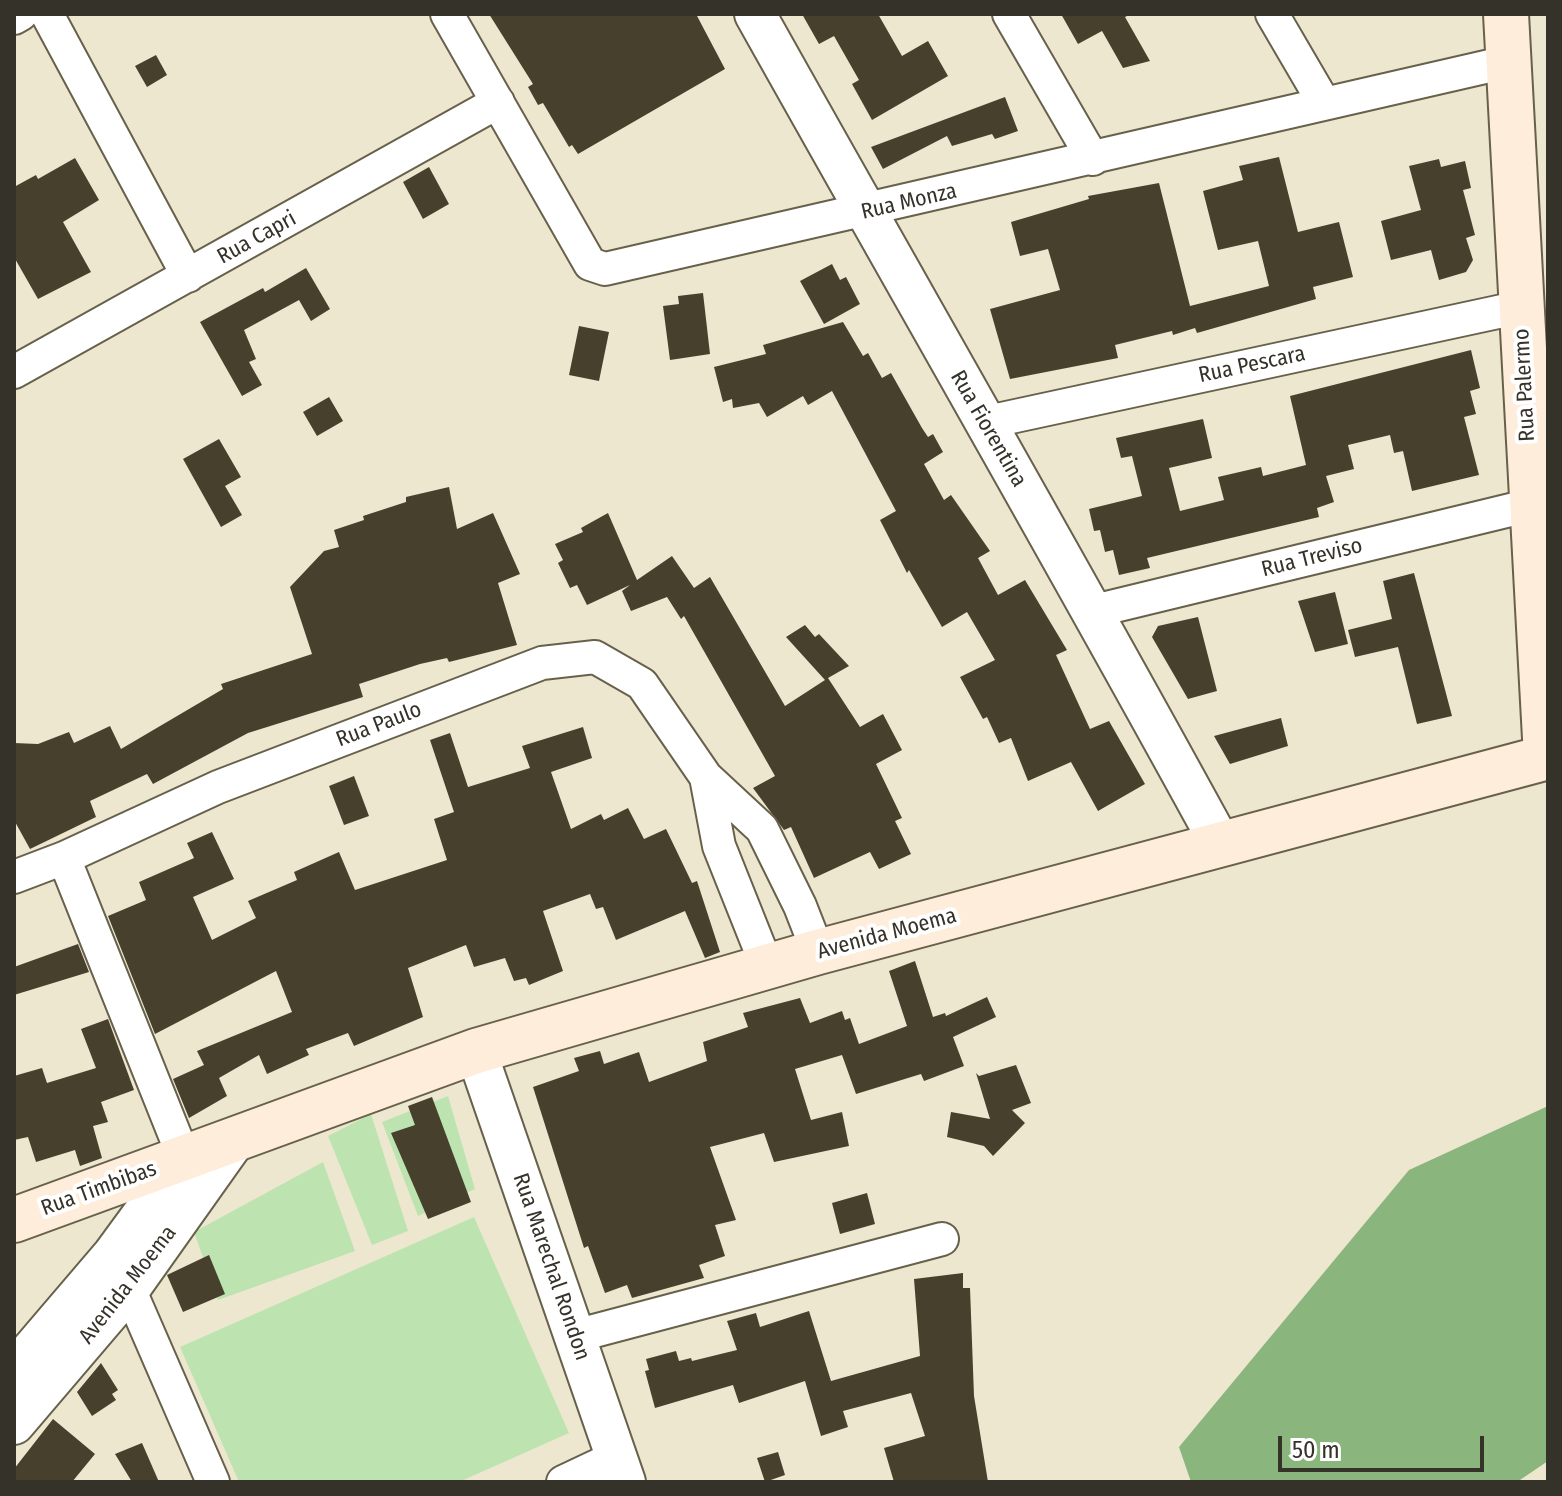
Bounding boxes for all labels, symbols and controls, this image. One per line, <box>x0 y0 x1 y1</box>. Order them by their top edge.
street label: Rua Monza <box>859 178 959 226</box>
street label: Rua Capri <box>213 206 301 270</box>
street label: Rua Palermo <box>1509 328 1541 442</box>
street label: Rua Pescara <box>1196 341 1308 389</box>
street label: Rua Fiorentina <box>944 366 1032 492</box>
street label: Rua Treviso <box>1259 533 1365 583</box>
street label: Rua Paulo <box>333 697 425 753</box>
street label: Avenida Moema <box>815 903 959 965</box>
street label: Rua Timbibas <box>38 1156 160 1222</box>
street label: Rua Marechal Rondon <box>507 1170 595 1364</box>
street label: Avenida Moema <box>74 1221 182 1349</box>
scale bar <box>1282 1420 1488 1470</box>
text: 50 m <box>1292 1436 1340 1464</box>

